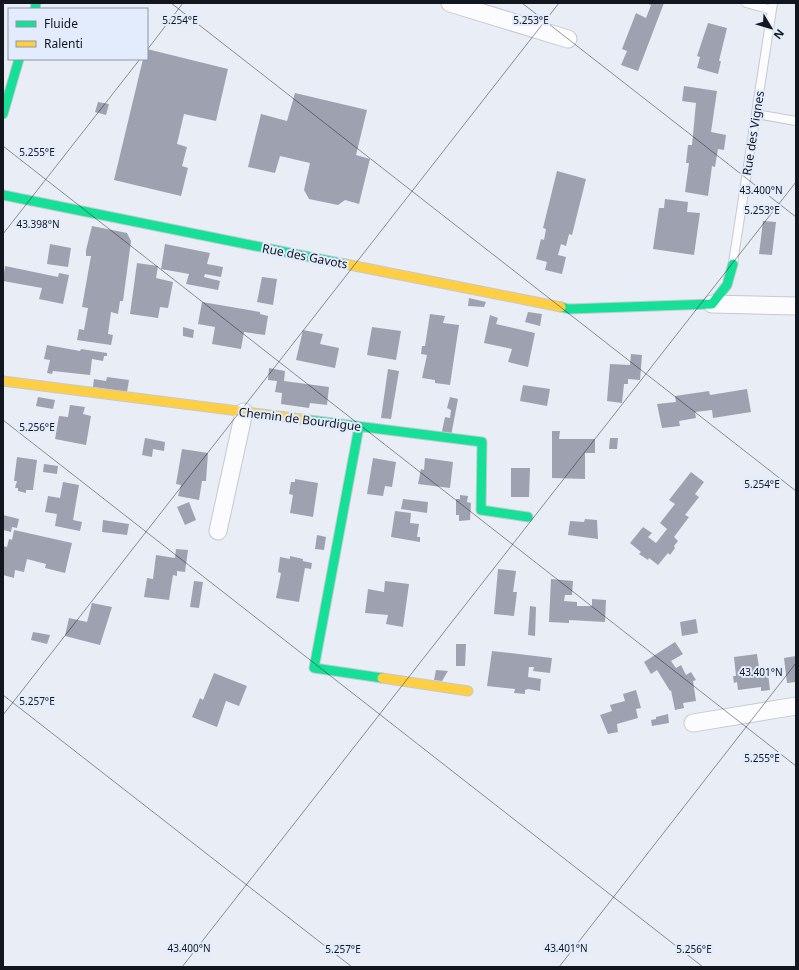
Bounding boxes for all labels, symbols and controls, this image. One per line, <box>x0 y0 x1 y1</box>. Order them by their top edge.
legend <box>8 8 148 60</box>
north arrow <box>751 8 791 48</box>
text: 5.254°E <box>162 13 198 27</box>
text: 5.253°E <box>513 13 549 27</box>
text: Fluide <box>44 15 78 32</box>
text: N <box>771 26 788 43</box>
text: Ralenti <box>44 35 83 52</box>
street label: Rue des Vignes <box>738 89 768 177</box>
text: 5.255°E <box>19 145 55 159</box>
text: 43.400°N <box>739 183 783 197</box>
text: 5.253°E <box>744 203 780 217</box>
text: 43.398°N <box>16 217 60 231</box>
street label: Rue des Gavots <box>261 239 349 273</box>
street label: Chemin de Bourdigue <box>238 403 362 435</box>
text: 5.256°E <box>19 420 55 434</box>
text: 5.254°E <box>744 477 780 491</box>
text: 43.401°N <box>739 665 783 679</box>
text: 5.257°E <box>19 694 55 708</box>
text: 5.255°E <box>744 751 780 765</box>
text: 43.400°N <box>167 941 211 955</box>
text: 43.401°N <box>544 941 588 955</box>
text: 5.257°E <box>325 942 361 956</box>
text: 5.256°E <box>676 942 712 956</box>

